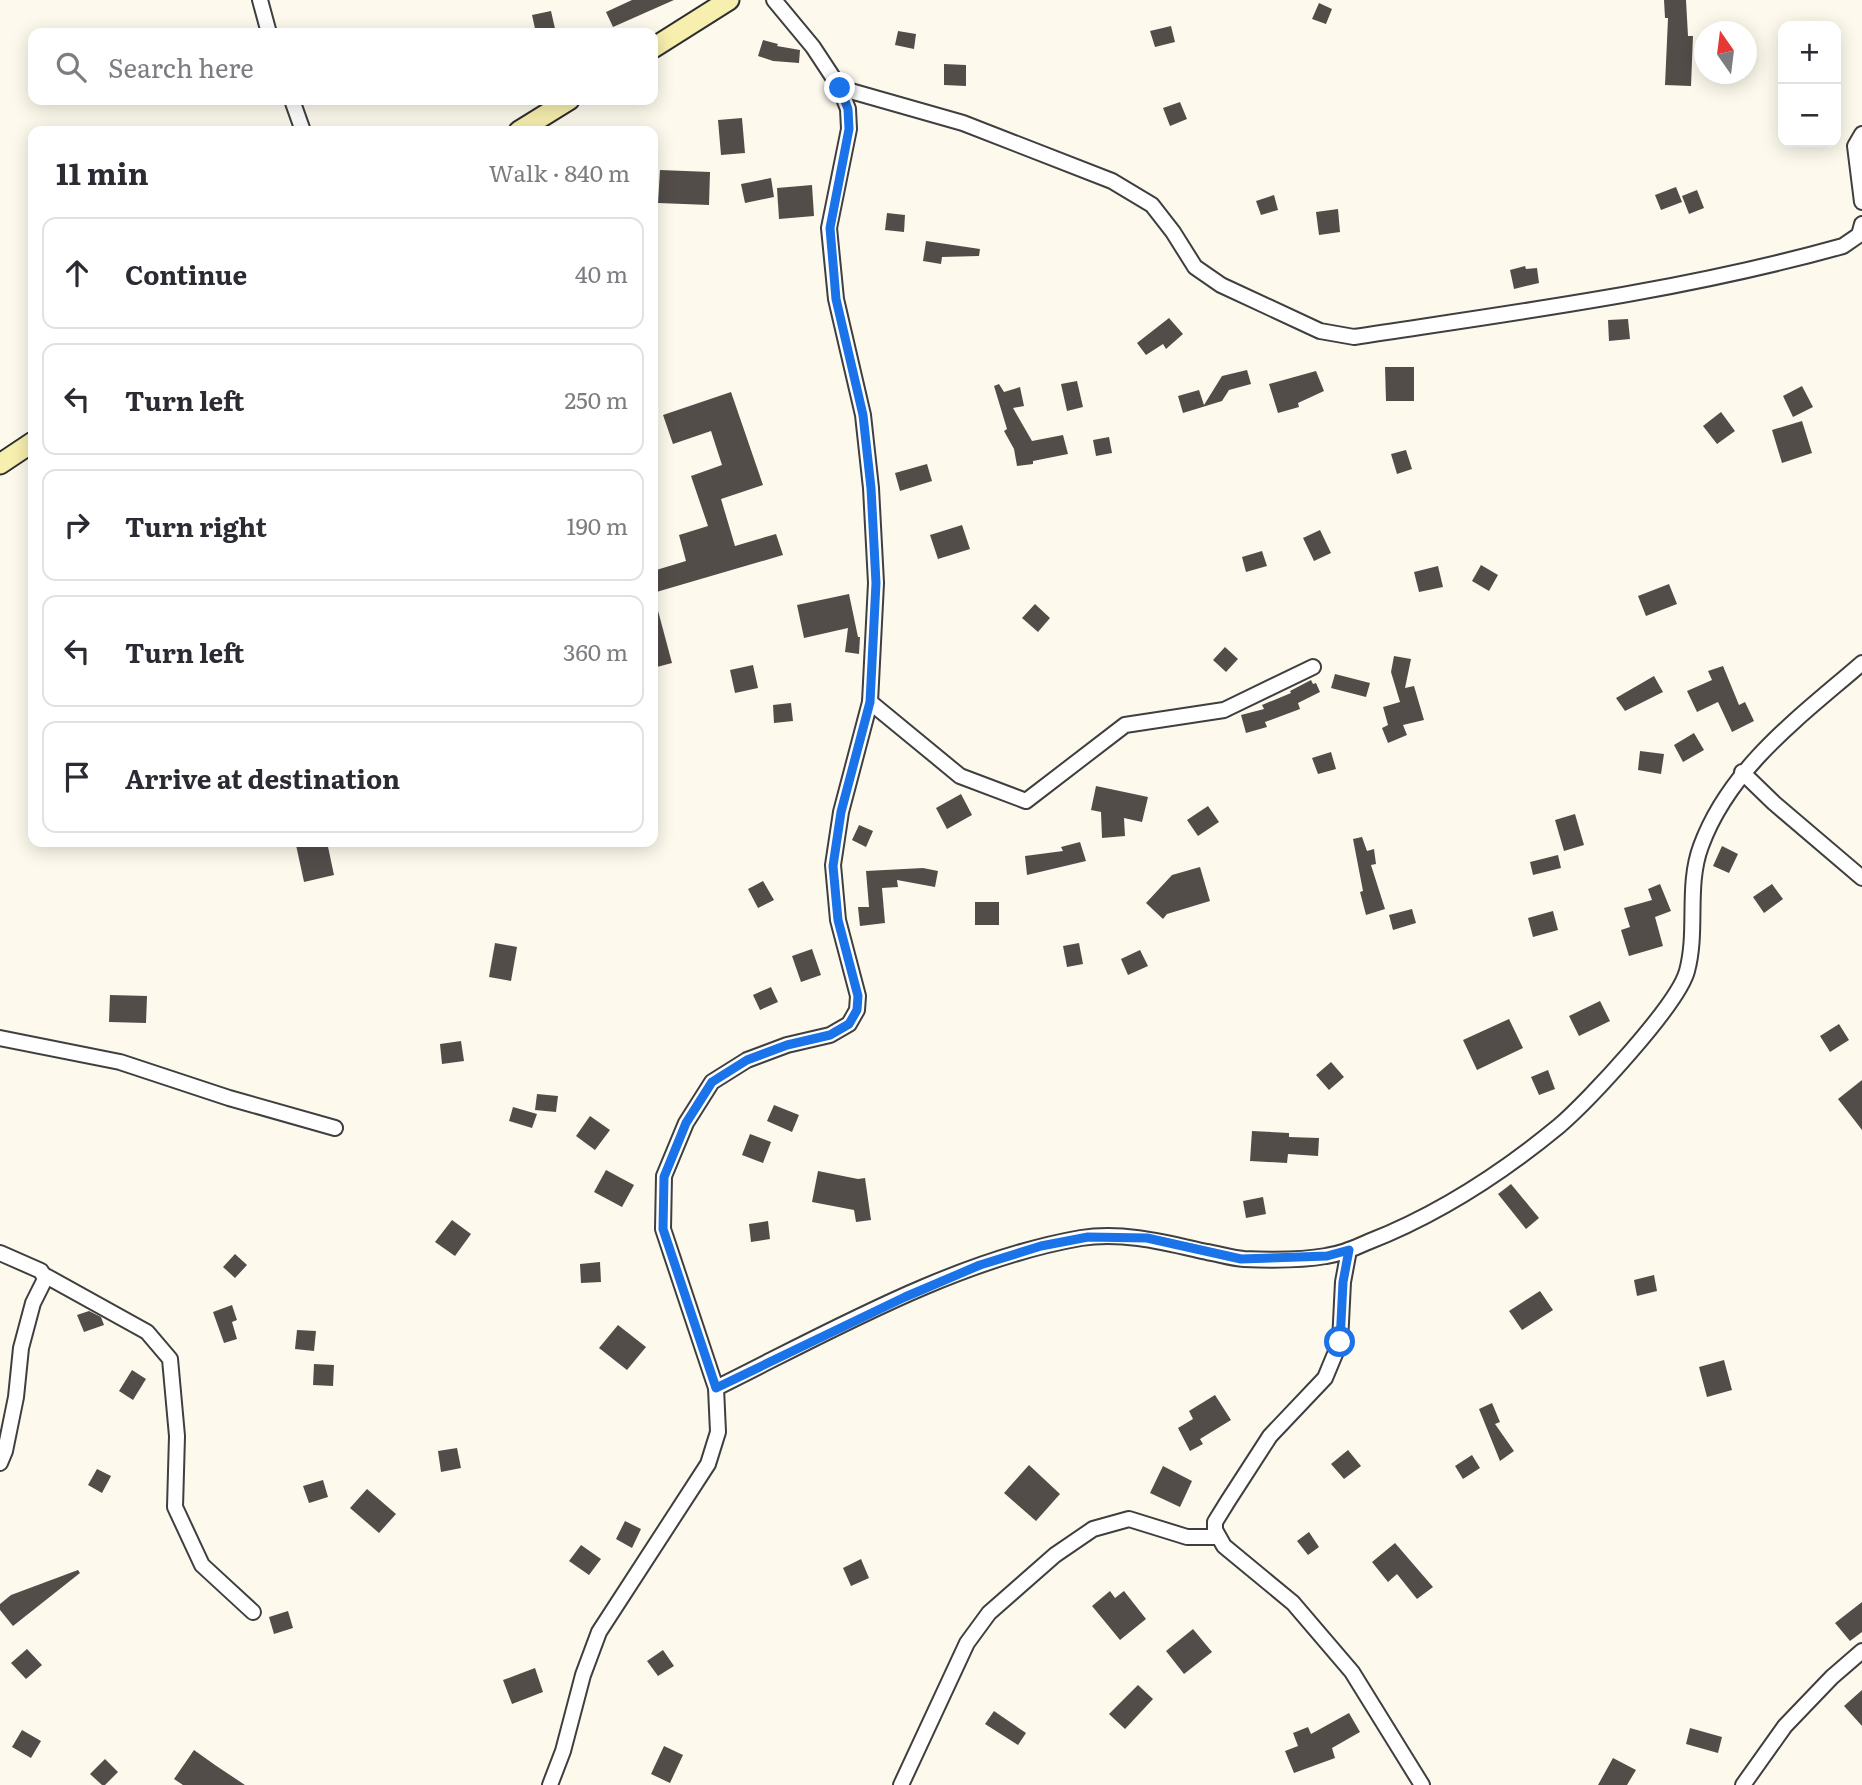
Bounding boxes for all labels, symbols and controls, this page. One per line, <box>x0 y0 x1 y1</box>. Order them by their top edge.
north arrow <box>1694 21 1757 84</box>
map controls <box>1778 21 1841 147</box>
button: + <box>1778 21 1841 84</box>
search box <box>28 28 658 105</box>
text: Search here <box>108 47 254 86</box>
icon: search <box>52 48 90 86</box>
route end <box>824 72 855 103</box>
button: − <box>1778 84 1841 147</box>
text: 11 min <box>56 150 149 194</box>
text: Walk · 840 m <box>489 155 630 189</box>
icon: ahead <box>58 254 96 292</box>
text: Continue <box>125 254 247 293</box>
text: 40 m <box>575 256 628 290</box>
icon: left <box>58 380 96 418</box>
text: Turn left <box>125 380 244 419</box>
text: 250 m <box>564 382 628 416</box>
icon: right <box>58 506 96 544</box>
text: Turn right <box>125 506 267 545</box>
text: 190 m <box>566 508 628 542</box>
icon: left <box>58 632 96 670</box>
text: Turn left <box>125 632 244 671</box>
text: 360 m <box>563 634 628 668</box>
icon: arrive <box>58 758 96 796</box>
text: Arrive at destination <box>125 758 400 797</box>
route start <box>1324 1326 1355 1357</box>

